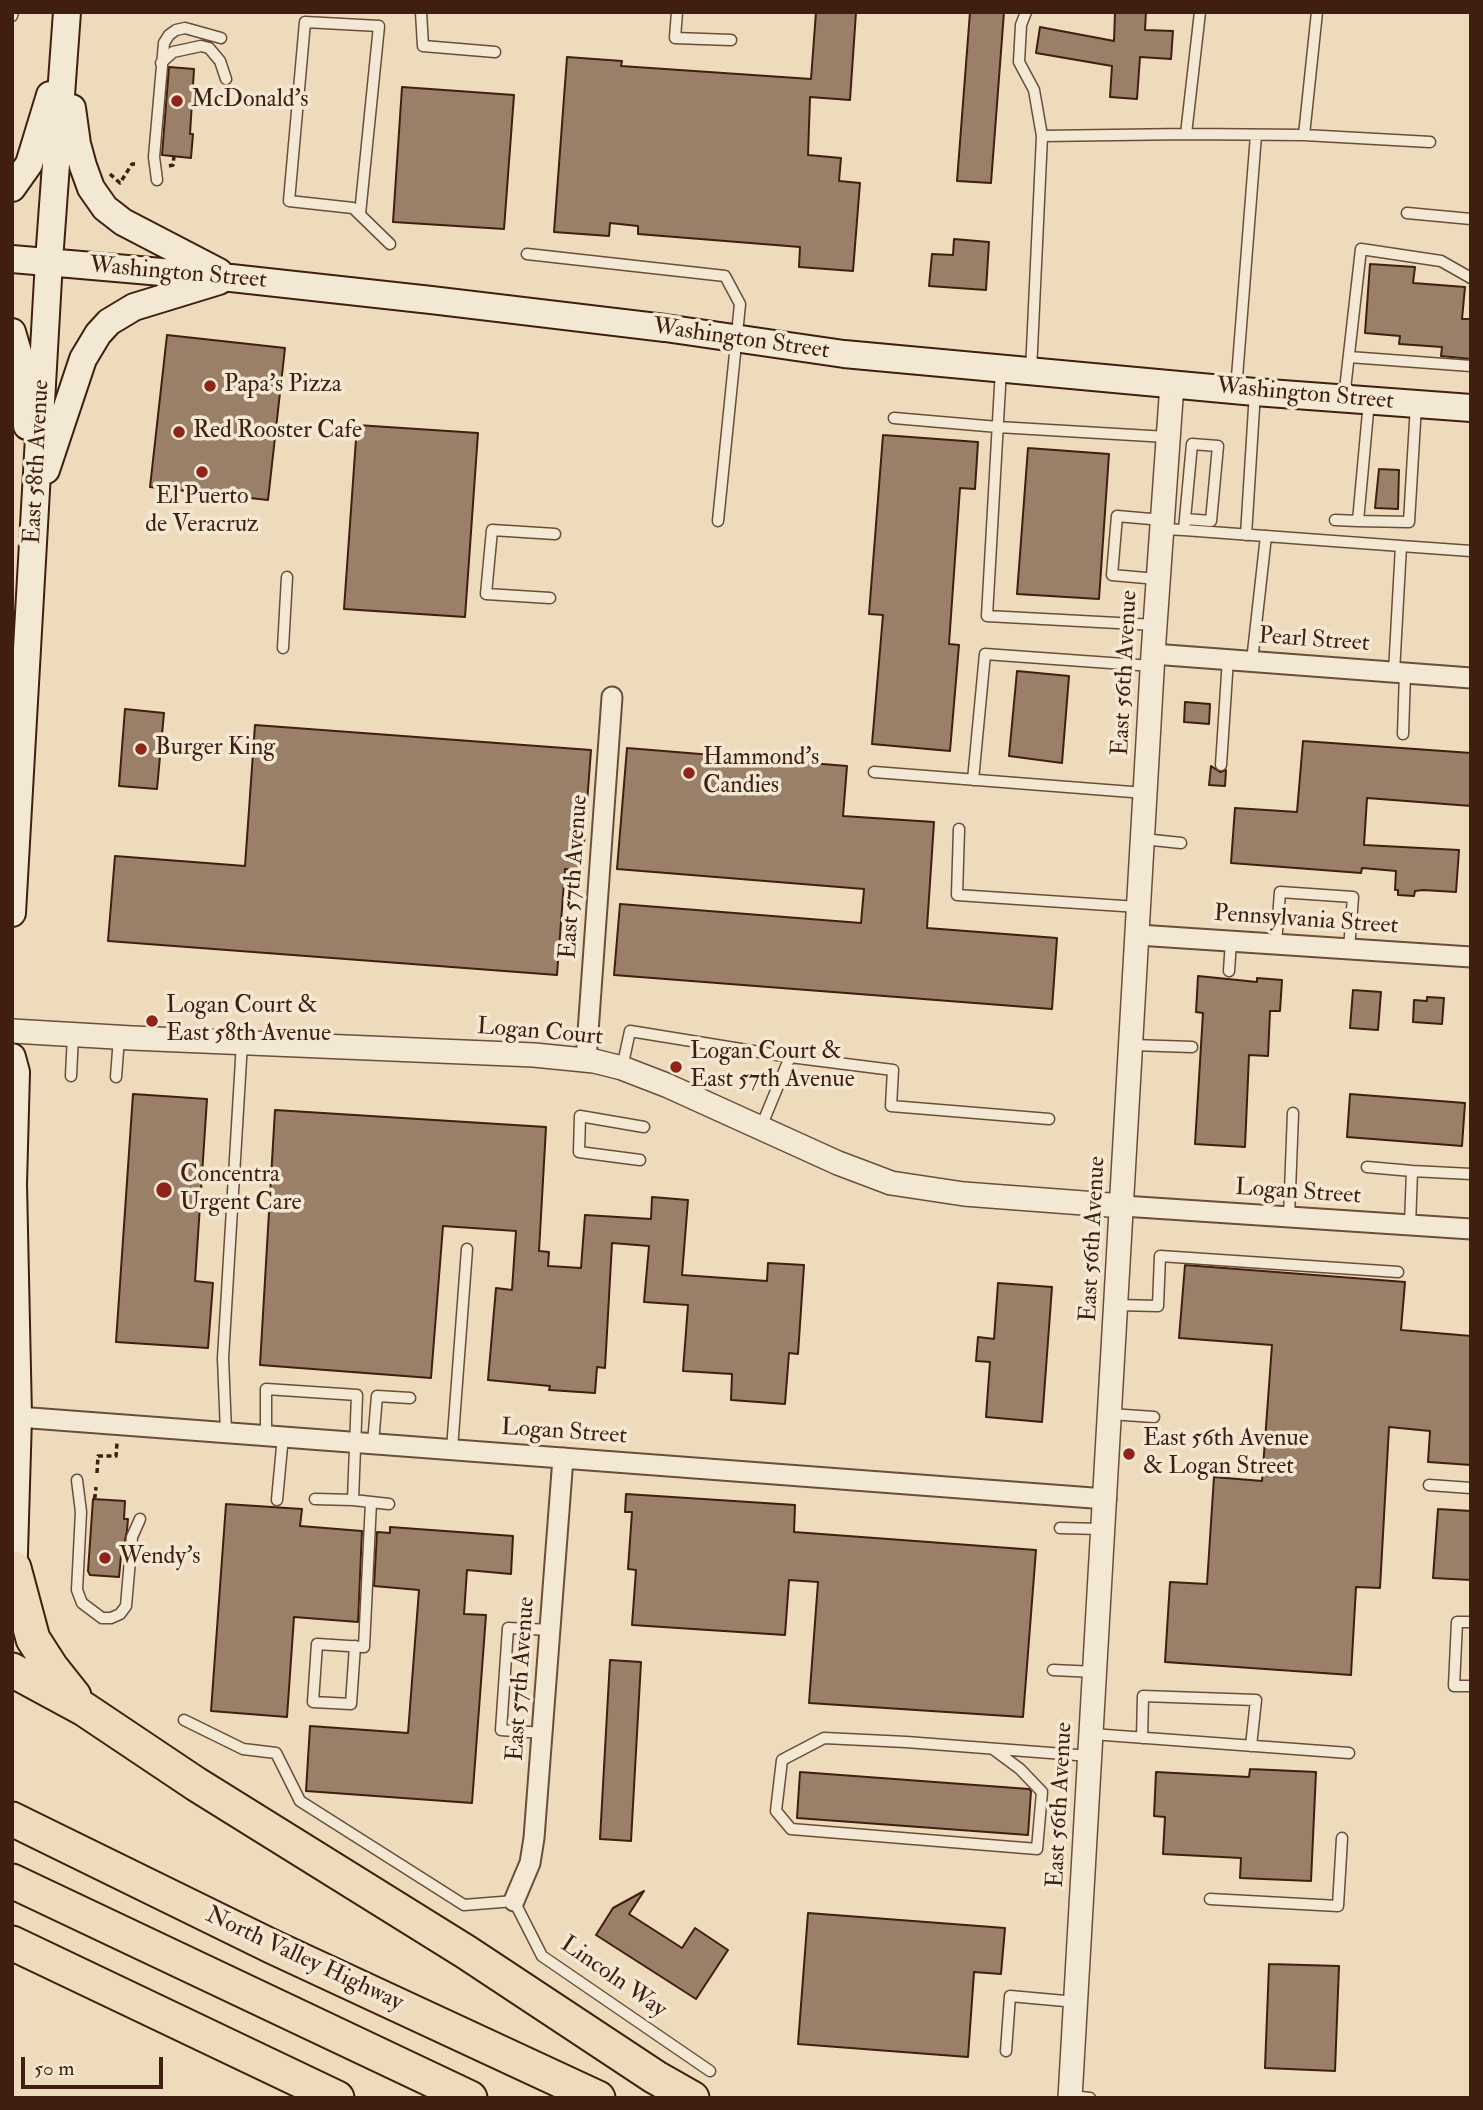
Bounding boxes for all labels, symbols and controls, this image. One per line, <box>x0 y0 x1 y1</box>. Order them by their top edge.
place label: McDonald's <box>191 87 309 115</box>
marker: McDonald's <box>169 93 185 109</box>
street label: Washington Street <box>88 252 268 296</box>
street label: Washington Street <box>651 313 831 367</box>
place label: Papa's Pizza <box>224 372 342 400</box>
street label: Washington Street <box>1215 373 1395 417</box>
marker: Papa's Pizza <box>202 378 218 394</box>
street label: East 58th Avenue <box>19 379 57 545</box>
place label: Red Rooster Cafe <box>193 418 362 446</box>
marker: Red Rooster Cafe <box>171 424 187 440</box>
marker: El Puerto de Veracruz <box>194 464 210 480</box>
place label: El Puerto de Veracruz <box>145 484 259 540</box>
street label: East 56th Avenue <box>1107 590 1145 756</box>
street label: Pearl Street <box>1258 623 1370 659</box>
place label: Burger King <box>155 735 275 763</box>
marker: Burger King <box>133 741 149 757</box>
place label: Hammond's Candies <box>703 745 819 801</box>
marker: Hammond's Candies <box>681 765 697 781</box>
street label: East 57th Avenue <box>555 794 595 960</box>
street label: Pennsylvania Street <box>1213 900 1399 942</box>
place label: Logan Court & East 58th Avenue <box>166 993 331 1049</box>
marker: Logan Court & East 58th Avenue <box>144 1013 160 1029</box>
street label: Logan Court <box>476 1013 604 1053</box>
place label: Logan Court & East 57th Avenue <box>690 1039 855 1095</box>
marker: Logan Court & East 57th Avenue <box>668 1059 684 1075</box>
street label: East 56th Avenue <box>1075 1156 1113 1322</box>
place label: Concentra Urgent Care <box>180 1162 302 1218</box>
street label: Logan Street <box>1234 1174 1362 1212</box>
marker: Concentra Urgent Care <box>154 1180 174 1200</box>
street label: Logan Street <box>500 1414 628 1452</box>
place label: East 56th Avenue & Logan Street <box>1143 1426 1309 1482</box>
marker: East 56th Avenue & Logan Street <box>1121 1446 1137 1462</box>
place label: Wendy's <box>119 1544 200 1572</box>
marker: Wendy's <box>97 1550 113 1566</box>
street label: East 57th Avenue <box>502 1596 542 1762</box>
street label: East 56th Avenue <box>1042 1722 1080 1888</box>
street label: North Valley Highway <box>201 1902 407 2018</box>
street label: Lincoln Way <box>554 1931 672 2025</box>
scale bar <box>24 2044 166 2088</box>
text: 50 m <box>34 2055 75 2082</box>

